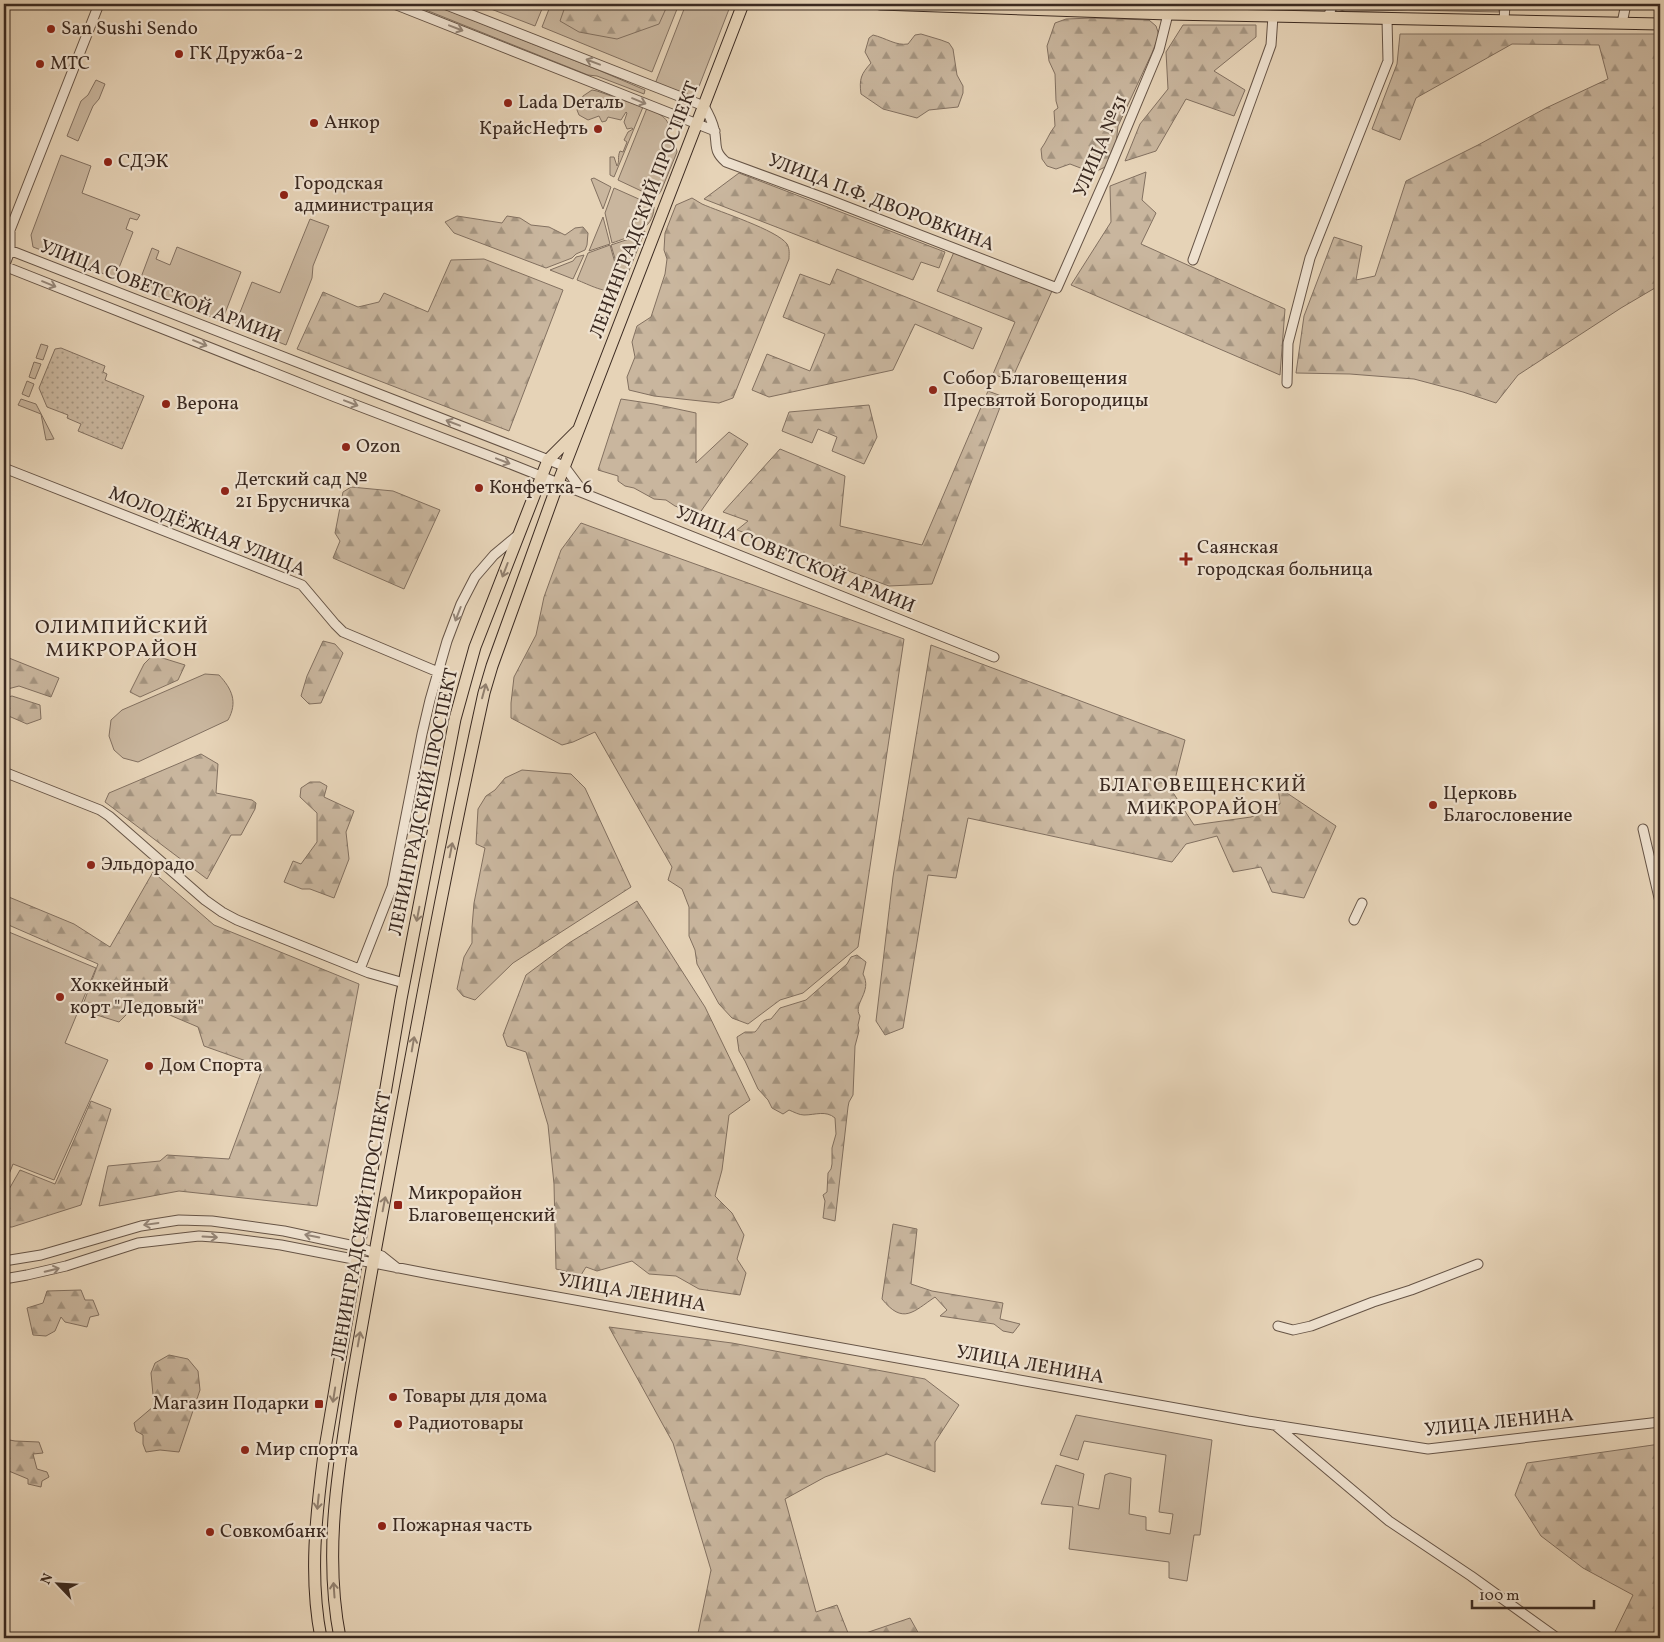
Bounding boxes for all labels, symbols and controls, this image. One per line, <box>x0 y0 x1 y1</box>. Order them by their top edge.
place label: San Sushi Sendo <box>61 16 198 42</box>
marker: San Sushi Sendo <box>45 23 57 35</box>
one-way arrow <box>448 24 463 33</box>
place label: ГК Дружба-2 <box>189 41 303 67</box>
marker: ГК Дружба-2 <box>173 48 185 60</box>
place label: МТС <box>50 51 90 77</box>
one-way arrow <box>586 57 602 66</box>
marker: МТС <box>34 58 46 70</box>
street label: ЛЕНИНГРАДСКИЙ ПРОСПЕКТ <box>584 78 706 342</box>
place label: Lada Dеталь <box>518 90 624 116</box>
street label: УЛИЦА №31 <box>1068 91 1134 201</box>
marker: Lada Dеталь <box>502 97 514 109</box>
one-way arrow <box>631 97 646 106</box>
place label: Анкор <box>324 110 380 136</box>
place label: КрайсНефть <box>479 116 588 142</box>
marker: Анкор <box>308 117 320 129</box>
marker: КрайсНефть <box>592 123 604 135</box>
street label: УЛИЦА П.Ф. ДВОРОВКИНА <box>764 148 998 258</box>
place label: СДЭК <box>118 149 168 175</box>
marker: СДЭК <box>102 156 114 168</box>
place label: Городская администрация <box>294 171 434 219</box>
marker: Городская администрация <box>278 189 290 201</box>
street label: УЛИЦА СОВЕТСКОЙ АРМИИ <box>36 234 284 350</box>
one-way arrow <box>41 279 56 289</box>
one-way arrow <box>192 339 207 349</box>
place label: Собор Благовещения Пресвятой Богородицы <box>943 366 1148 414</box>
marker: Собор Благовещения Пресвятой Богородицы <box>927 384 939 396</box>
place label: Верона <box>176 391 239 417</box>
marker: Верона <box>160 398 172 410</box>
one-way arrow <box>343 399 358 409</box>
one-way arrow <box>446 418 461 427</box>
place label: Ozon <box>356 434 401 460</box>
marker: Ozon <box>340 441 352 453</box>
one-way arrow <box>495 457 510 466</box>
place label: Детский сад № 21 Брусничка <box>235 467 367 515</box>
place label: Конфетка-6 <box>489 475 592 501</box>
street label: МОЛОДЁЖНАЯ УЛИЦА <box>105 481 309 583</box>
marker: Конфетка-6 <box>473 482 485 494</box>
marker: Детский сад № 21 Брусничка <box>219 485 231 497</box>
street label: УЛИЦА СОВЕТСКОЙ АРМИИ <box>671 500 919 620</box>
place label: Саянская городская больница <box>1197 535 1373 583</box>
marker: Саянская городская больница <box>1179 552 1193 566</box>
one-way arrow <box>499 562 509 577</box>
one-way arrow <box>452 606 461 621</box>
district label: ОЛИМПИЙСКИЙ МИКРОРАЙОН <box>35 614 209 665</box>
street label: ЛЕНИНГРАДСКИЙ ПРОСПЕКТ <box>383 666 465 938</box>
one-way arrow <box>480 684 490 700</box>
district label: БЛАГОВЕЩЕНСКИЙ МИКРОРАЙОН <box>1099 772 1307 823</box>
place label: Церковь Благословение <box>1443 781 1573 829</box>
marker: Церковь Благословение <box>1427 799 1439 811</box>
one-way arrow <box>447 843 456 859</box>
place label: Эльдорадо <box>101 852 195 878</box>
marker: Эльдорадо <box>85 859 97 871</box>
one-way arrow <box>413 905 422 921</box>
place label: Хоккейный корт "Ледовый" <box>70 973 204 1021</box>
marker: Хоккейный корт "Ледовый" <box>54 991 66 1003</box>
one-way arrow <box>409 1036 419 1052</box>
place label: Дом Спорта <box>159 1053 263 1079</box>
marker: Дом Спорта <box>143 1060 155 1072</box>
street label: ЛЕНИНГРАДСКИЙ ПРОСПЕКТ <box>326 1089 398 1363</box>
place label: Микрорайон Благовещенский <box>408 1181 555 1229</box>
one-way arrow <box>379 1196 389 1212</box>
marker: Микрорайон Благовещенский <box>392 1199 404 1211</box>
one-way arrow <box>143 1219 159 1229</box>
one-way arrow <box>304 1231 320 1241</box>
one-way arrow <box>201 1232 217 1241</box>
one-way arrow <box>43 1265 59 1274</box>
street label: УЛИЦА ЛЕНИНА <box>556 1267 708 1319</box>
one-way arrow <box>355 1331 365 1347</box>
street label: УЛИЦА ЛЕНИНА <box>954 1339 1106 1391</box>
place label: Товары для дома <box>403 1384 547 1410</box>
one-way arrow <box>329 1386 339 1402</box>
place label: Магазин Подарки <box>152 1391 309 1417</box>
marker: Товары для дома <box>387 1391 399 1403</box>
marker: Магазин Подарки <box>313 1398 325 1410</box>
street label: УЛИЦА ЛЕНИНА <box>1423 1402 1575 1444</box>
place label: Радиотовары <box>408 1411 523 1437</box>
marker: Радиотовары <box>392 1418 404 1430</box>
place label: Мир спорта <box>255 1437 358 1463</box>
marker: Мир спорта <box>239 1444 251 1456</box>
one-way arrow <box>313 1494 323 1510</box>
place label: Пожарная часть <box>392 1513 532 1539</box>
place label: Совкомбанк <box>220 1519 326 1545</box>
marker: Пожарная часть <box>376 1520 388 1532</box>
marker: Совкомбанк <box>204 1526 216 1538</box>
north arrow <box>32 1560 82 1610</box>
text: N <box>37 1571 58 1588</box>
scale bar <box>1472 1577 1594 1609</box>
one-way arrow <box>329 1582 338 1598</box>
text: 100 m <box>1479 1586 1519 1607</box>

